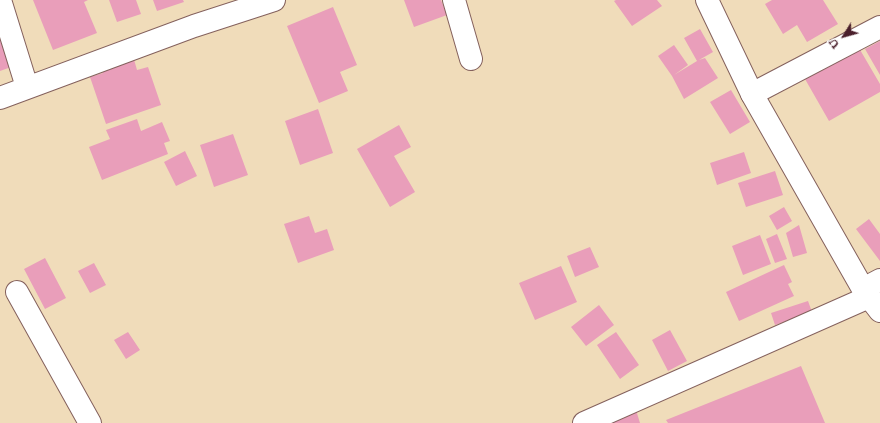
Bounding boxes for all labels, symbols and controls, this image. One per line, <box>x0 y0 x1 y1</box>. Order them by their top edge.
north arrow <box>824 16 864 56</box>
text: U <box>826 35 843 51</box>

